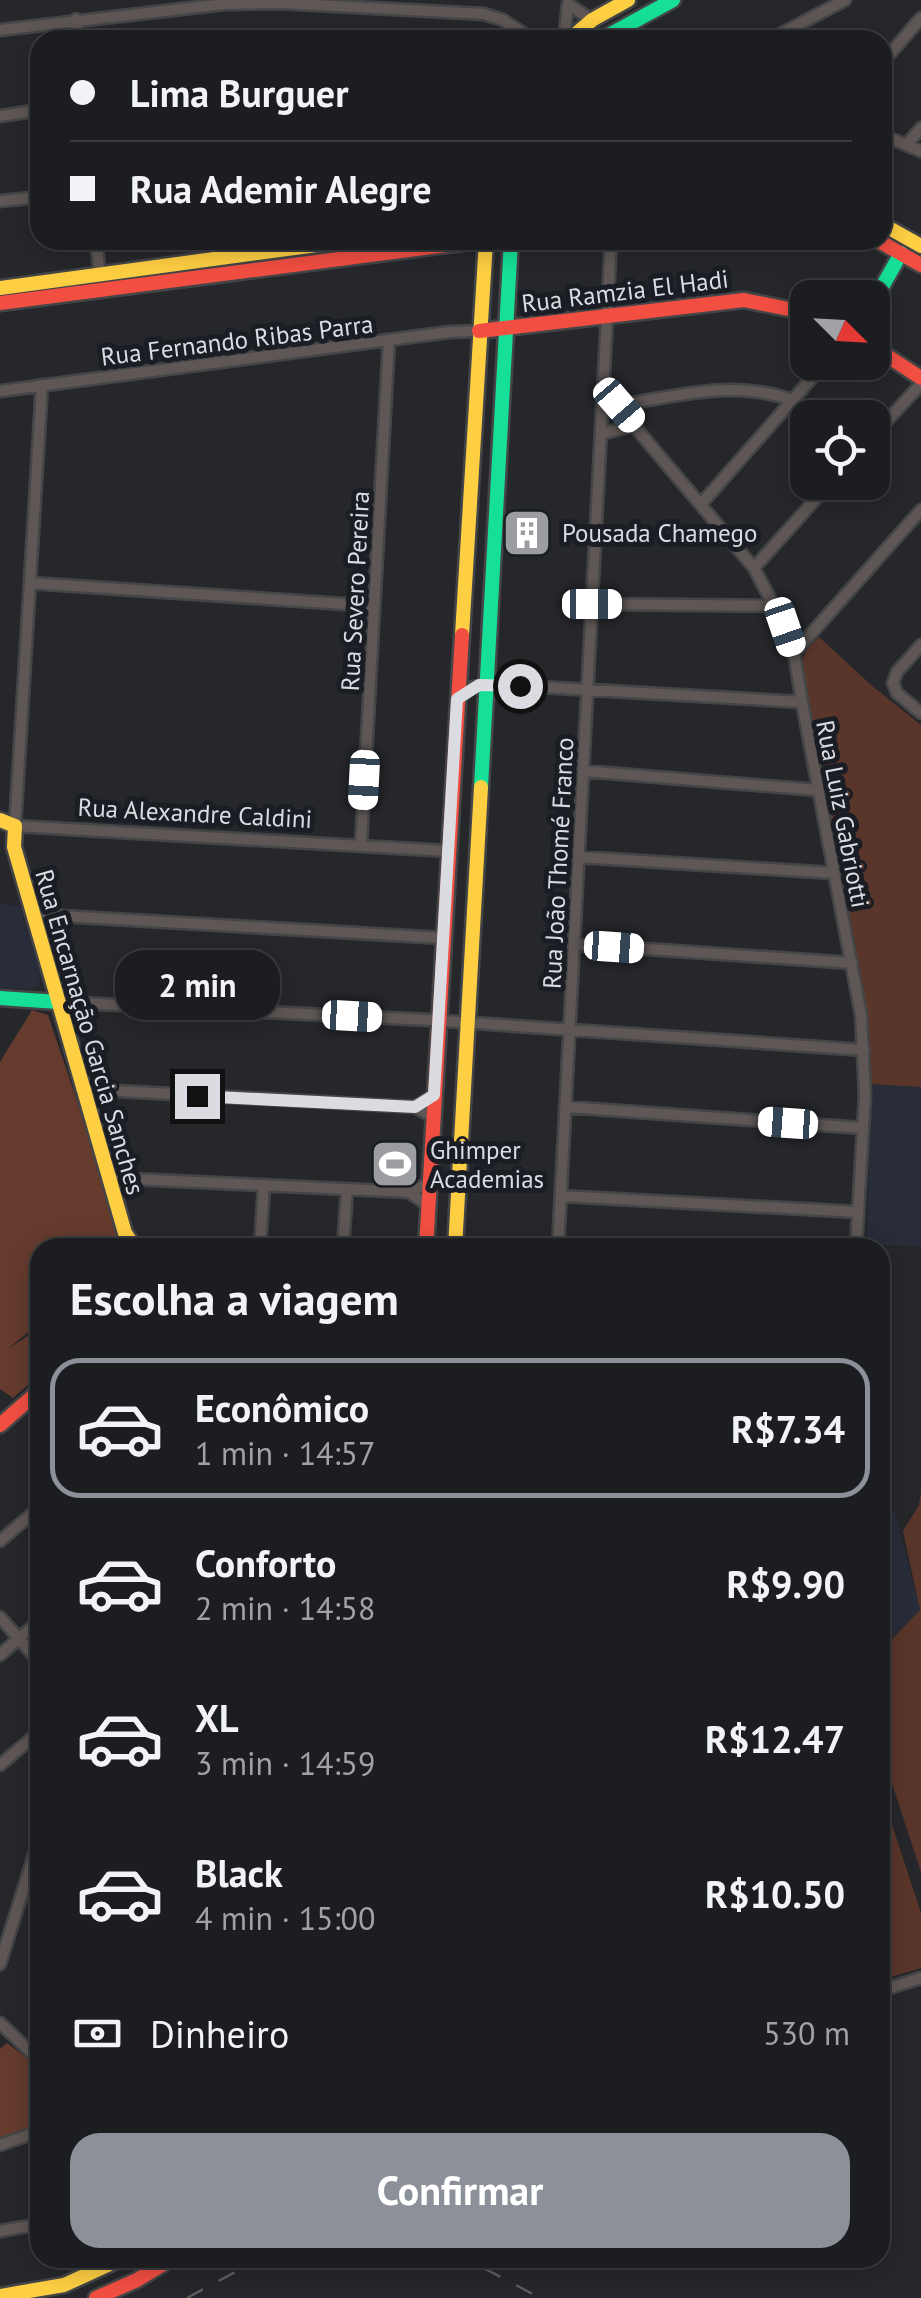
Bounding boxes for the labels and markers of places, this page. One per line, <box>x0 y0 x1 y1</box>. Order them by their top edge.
building icon: Pousada Chamego <box>501 507 553 559</box>
place label: Pousada Chamego <box>562 517 757 549</box>
place label: Ghimper Academias <box>430 1134 544 1195</box>
sports icon: Ghimper Academias <box>369 1138 421 1190</box>

